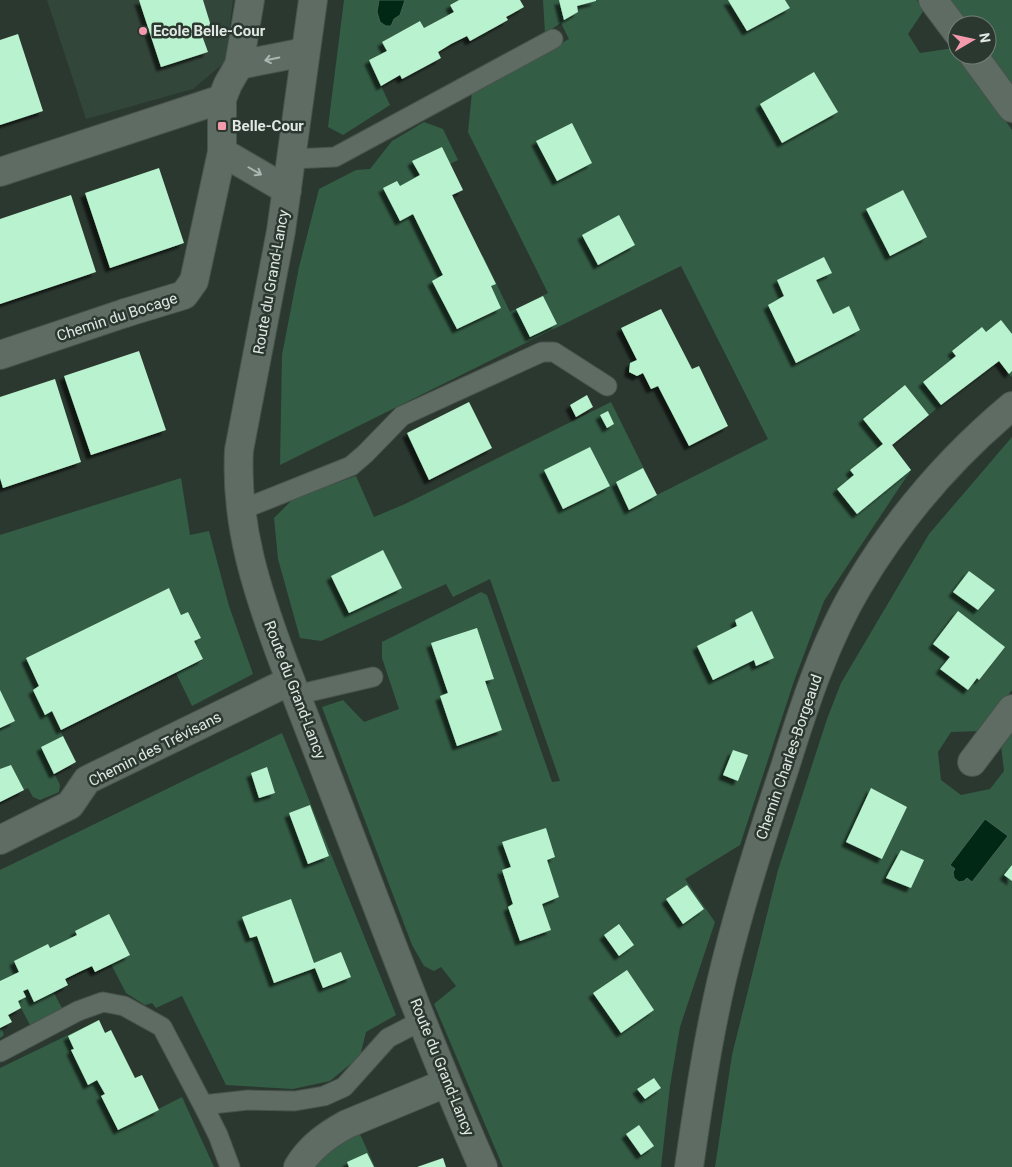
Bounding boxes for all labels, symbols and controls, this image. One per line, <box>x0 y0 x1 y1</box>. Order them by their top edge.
north arrow <box>947 15 997 65</box>
place label: Ecole Belle-Cour <box>153 22 266 40</box>
marker: Ecole Belle-Cour <box>137 25 149 37</box>
text: N <box>976 32 994 44</box>
one-way arrow <box>265 54 281 64</box>
place label: Belle-Cour <box>232 117 304 135</box>
marker: Belle-Cour <box>216 120 228 132</box>
one-way arrow <box>247 167 261 177</box>
street label: Route du Grand-Lancy <box>249 208 293 356</box>
street label: Chemin du Bocage <box>55 289 180 345</box>
street label: Route du Grand-Lancy <box>260 618 330 762</box>
street label: Chemin Charles-Borgeaud <box>752 672 826 842</box>
street label: Chemin des Trévisans <box>86 708 224 790</box>
street label: Route du Grand-Lancy <box>406 996 478 1138</box>

